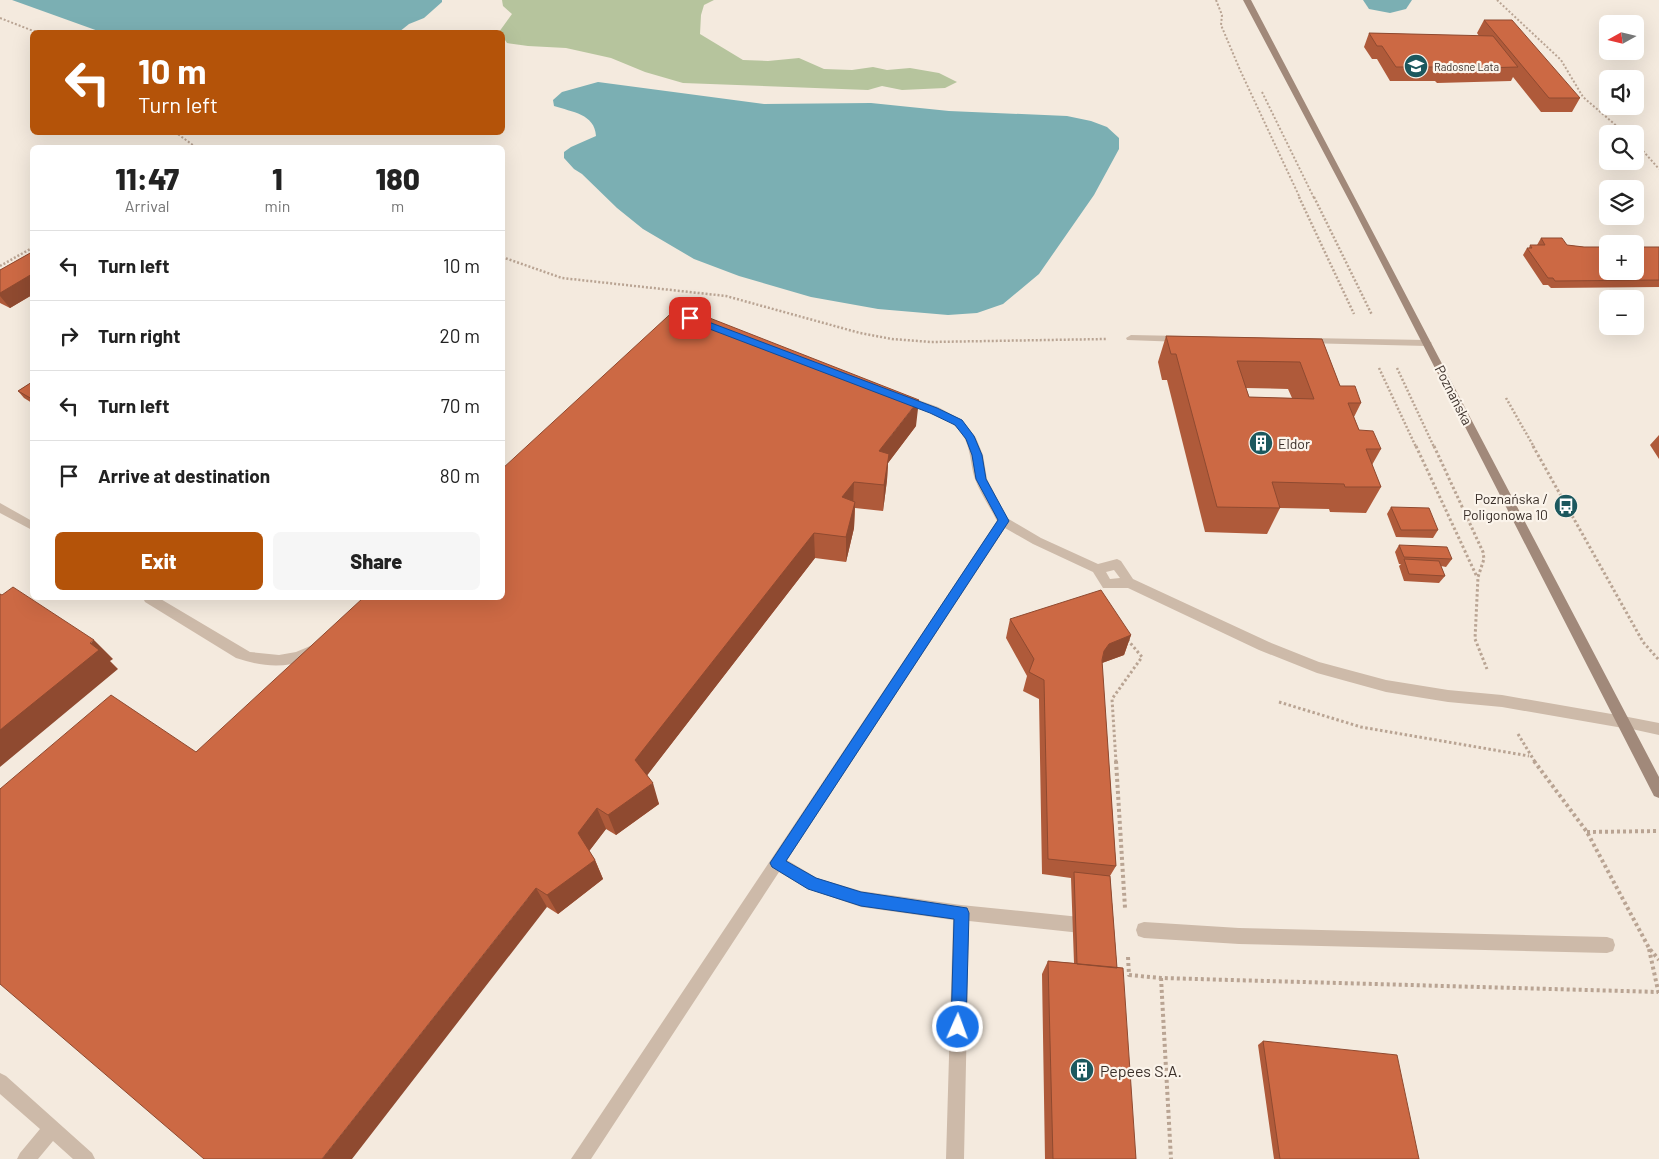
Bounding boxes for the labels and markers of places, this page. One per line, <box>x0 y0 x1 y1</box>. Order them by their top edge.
school or university icon: Radosne Lata <box>1403 53 1429 79</box>
place label: Radosne Lata <box>1434 60 1499 73</box>
pin <box>669 297 711 339</box>
building icon: Eldor <box>1248 430 1274 456</box>
place label: Eldor <box>1278 435 1310 452</box>
place label: Poznańska / Poligonowa 10 <box>1463 490 1548 523</box>
bus stop icon: Poznańska / Poligonowa 10 <box>1553 493 1579 519</box>
building icon: Pepees S.A. <box>1069 1057 1095 1083</box>
place label: Pepees S.A. <box>1100 1061 1182 1080</box>

